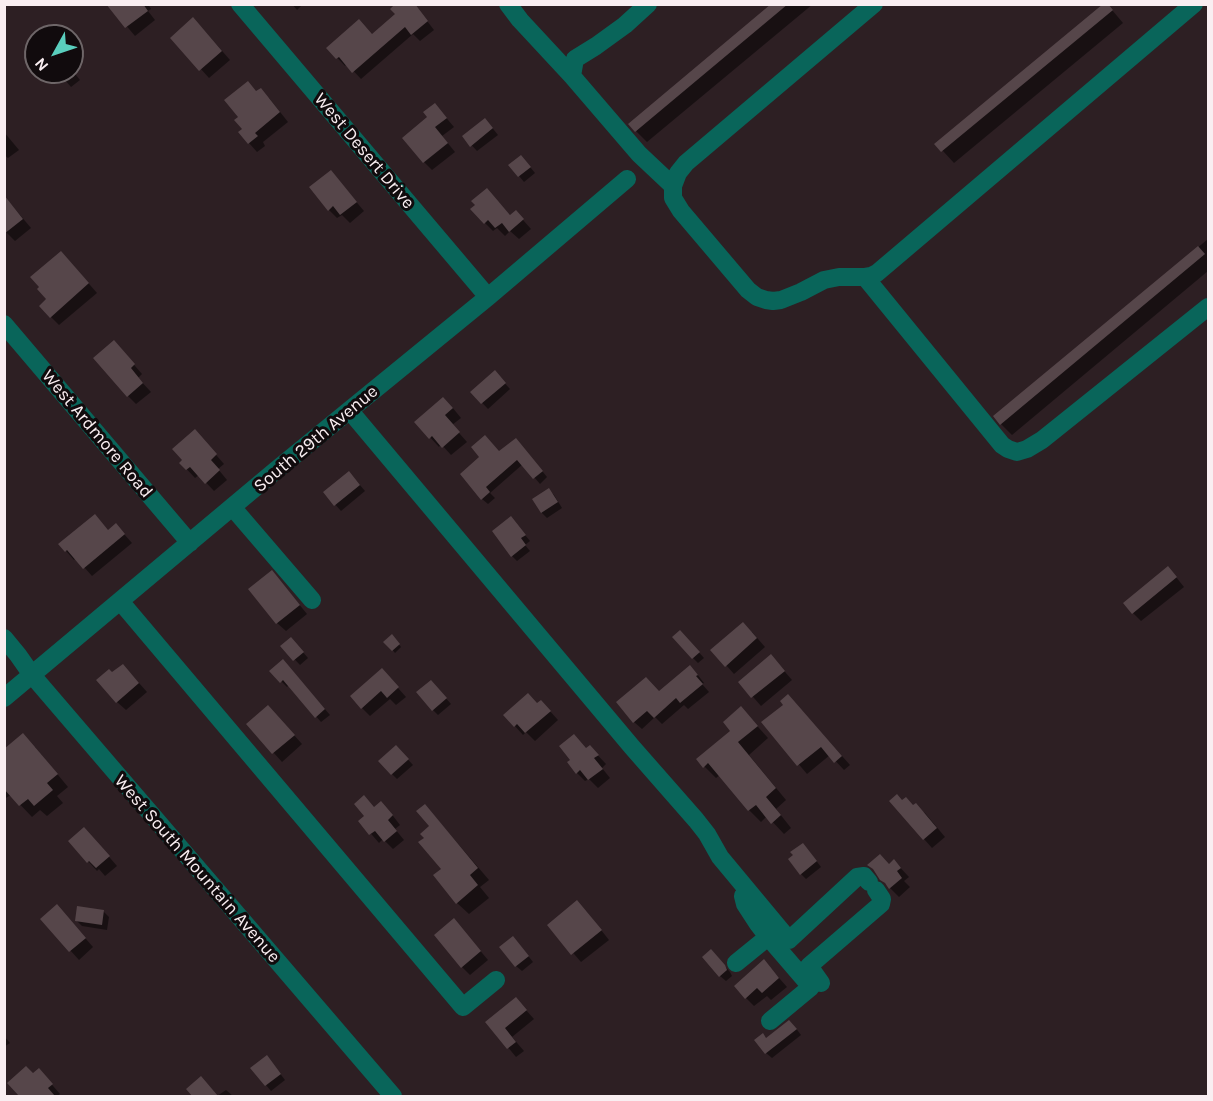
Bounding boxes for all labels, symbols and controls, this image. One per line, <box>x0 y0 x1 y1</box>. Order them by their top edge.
north arrow <box>24 24 84 84</box>
text: N <box>30 54 52 75</box>
street label: West Desert Drive <box>309 89 419 213</box>
street label: West Ardmore Road <box>37 365 157 503</box>
street label: South 29th Avenue <box>249 381 383 497</box>
street label: West South Mountain Avenue <box>109 771 285 967</box>

